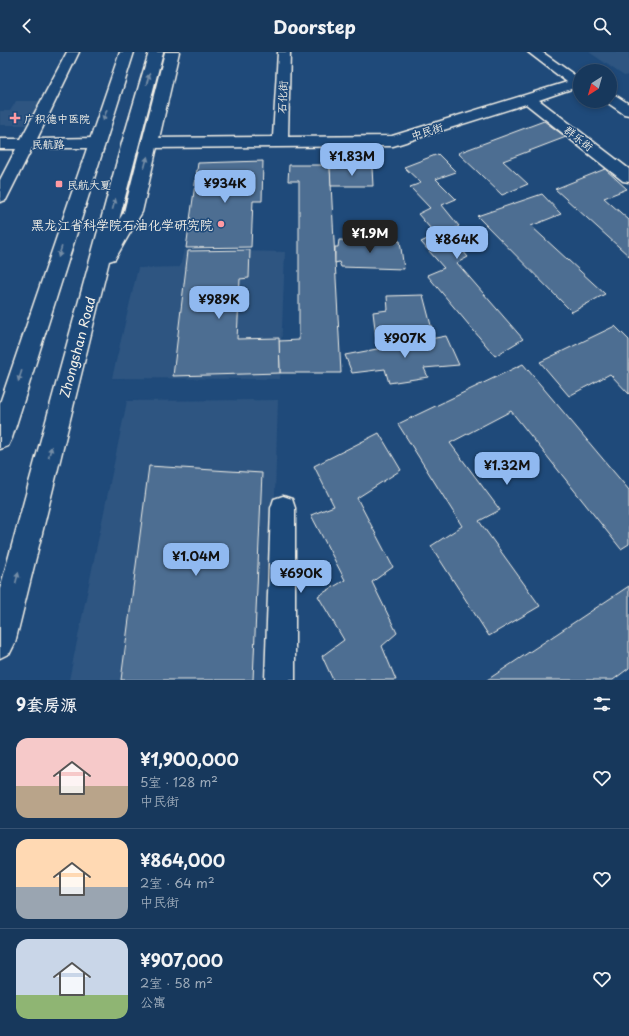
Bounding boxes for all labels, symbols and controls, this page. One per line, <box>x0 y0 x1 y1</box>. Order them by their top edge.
text: Doorstep <box>273 13 356 40</box>
icon: back <box>16 15 38 37</box>
icon: search <box>591 15 613 37</box>
north arrow <box>573 64 617 108</box>
map controls <box>573 64 617 108</box>
one-way arrow <box>145 73 151 85</box>
street label: 石化街 <box>273 79 291 114</box>
place label: 广积德中医院 <box>24 110 90 127</box>
one-way arrow <box>102 110 108 122</box>
marker: 广积德中医院 <box>9 112 21 124</box>
street label: 中民街 <box>409 118 446 144</box>
street label: 群乐街 <box>561 121 598 155</box>
street label: 民航路 <box>31 135 65 153</box>
pin: ¥1.83M <box>319 143 385 177</box>
text: ¥1.83M <box>329 146 375 165</box>
one-way arrow <box>143 156 149 168</box>
pin: ¥934K <box>197 170 253 204</box>
text: ¥934K <box>204 173 246 192</box>
place label: 民航大夏 <box>67 176 111 193</box>
marker: 民航大夏 <box>54 179 64 189</box>
one-way arrow <box>112 198 118 210</box>
place label: 黑龙江省科学院石油化学研究院 <box>31 215 213 234</box>
marker: 黑龙江省科学院石油化学研究院 <box>216 219 226 229</box>
pin: ¥1.9M <box>342 220 398 254</box>
text: ¥1.9M <box>352 223 388 242</box>
pin: ¥864K <box>429 226 485 260</box>
text: ¥864K <box>435 229 479 248</box>
one-way arrow <box>57 247 63 259</box>
pin: ¥989K <box>191 286 247 320</box>
text: ¥989K <box>198 289 240 308</box>
street label: Zhongshan Road <box>54 294 100 400</box>
pin: ¥907K <box>377 325 433 359</box>
text: ¥907K <box>384 328 426 347</box>
one-way arrow <box>17 370 23 382</box>
one-way arrow <box>47 446 53 458</box>
pin: ¥1.32M <box>474 452 540 486</box>
text: ¥1.32M <box>484 455 530 474</box>
pin: ¥1.04M <box>163 543 229 577</box>
text: ¥1.04M <box>172 546 220 565</box>
pin: ¥690K <box>273 560 329 594</box>
text: ¥690K <box>279 563 323 582</box>
one-way arrow <box>14 571 20 584</box>
text: 9套房源 <box>16 691 77 717</box>
icon: filters <box>591 693 613 715</box>
text: ¥1,900,000 <box>140 746 239 772</box>
icon: home <box>48 754 96 802</box>
icon: heart <box>591 767 613 789</box>
text: 5室 · 128 m² <box>140 772 218 791</box>
text: 中民街 <box>140 791 179 810</box>
text: ¥864,000 <box>140 847 225 873</box>
icon: home <box>48 855 96 903</box>
icon: heart <box>591 868 613 890</box>
text: 2室 · 64 m² <box>140 873 215 892</box>
text: 中民街 <box>140 892 179 911</box>
text: ¥907,000 <box>140 947 223 973</box>
icon: home <box>48 955 96 1003</box>
icon: heart <box>591 968 613 990</box>
text: 2室 · 58 m² <box>140 973 213 992</box>
text: 公寓 <box>140 992 166 1011</box>

